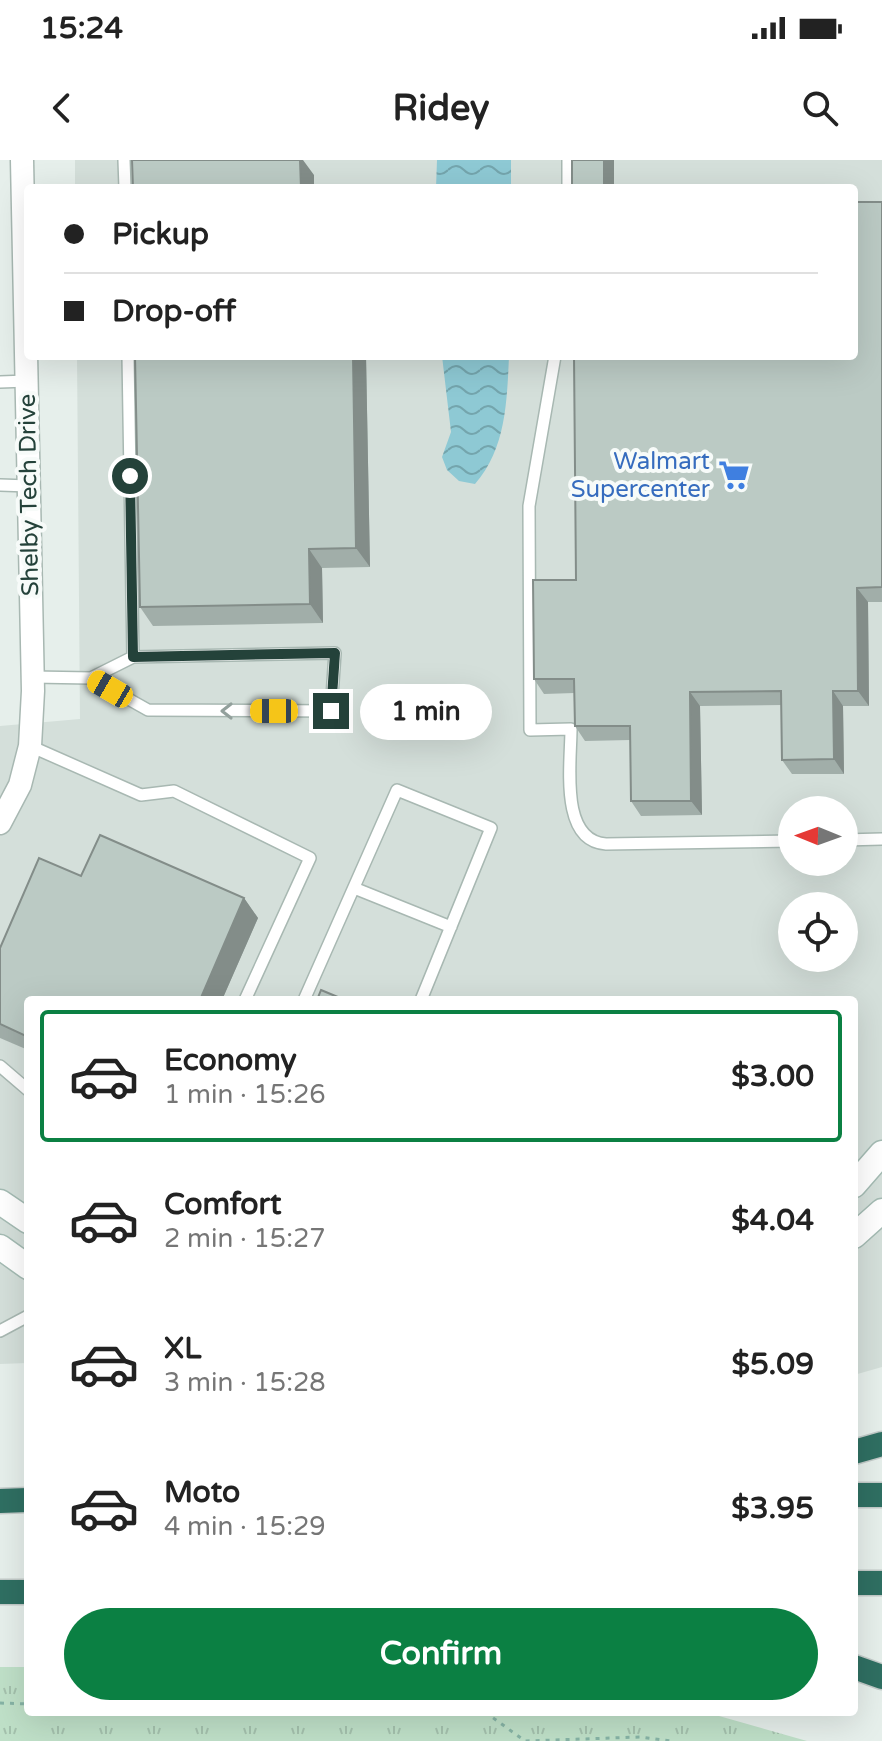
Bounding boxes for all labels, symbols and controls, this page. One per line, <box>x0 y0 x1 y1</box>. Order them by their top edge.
text: 15:24 <box>40 10 123 47</box>
icon: back <box>40 86 84 130</box>
icon: search <box>798 86 842 130</box>
text: Ridey <box>393 87 489 130</box>
text: Pickup <box>112 216 209 253</box>
text: Drop-off <box>112 293 236 330</box>
street label: Shelby Tech Drive <box>13 394 45 596</box>
place label: Walmart Supercenter <box>571 447 711 504</box>
route start <box>112 458 148 494</box>
supermarket icon: Walmart Supercenter <box>717 458 751 492</box>
car <box>83 667 137 711</box>
callout: 1 min <box>359 683 491 739</box>
route end <box>313 693 349 729</box>
text: 1 min <box>391 696 461 727</box>
car <box>250 699 298 723</box>
one-way arrow <box>220 702 233 719</box>
north arrow <box>778 796 858 876</box>
map controls <box>778 796 858 972</box>
button: locate <box>778 892 858 972</box>
icon: car <box>68 1040 140 1112</box>
text: Economy <box>164 1042 297 1079</box>
text: $3.00 <box>731 1058 814 1095</box>
text: 1 min · 15:26 <box>164 1079 326 1110</box>
icon: car <box>68 1184 140 1256</box>
text: Comfort <box>164 1186 282 1223</box>
text: $4.04 <box>731 1202 814 1239</box>
text: 2 min · 15:27 <box>164 1223 326 1254</box>
icon: car <box>68 1328 140 1400</box>
text: XL <box>164 1330 201 1367</box>
text: $5.09 <box>732 1346 814 1383</box>
text: 3 min · 15:28 <box>164 1367 326 1398</box>
icon: car <box>68 1472 140 1544</box>
text: Moto <box>164 1474 240 1511</box>
text: $3.95 <box>731 1490 814 1527</box>
text: 4 min · 15:29 <box>164 1511 326 1542</box>
button: Confirm <box>64 1608 818 1700</box>

